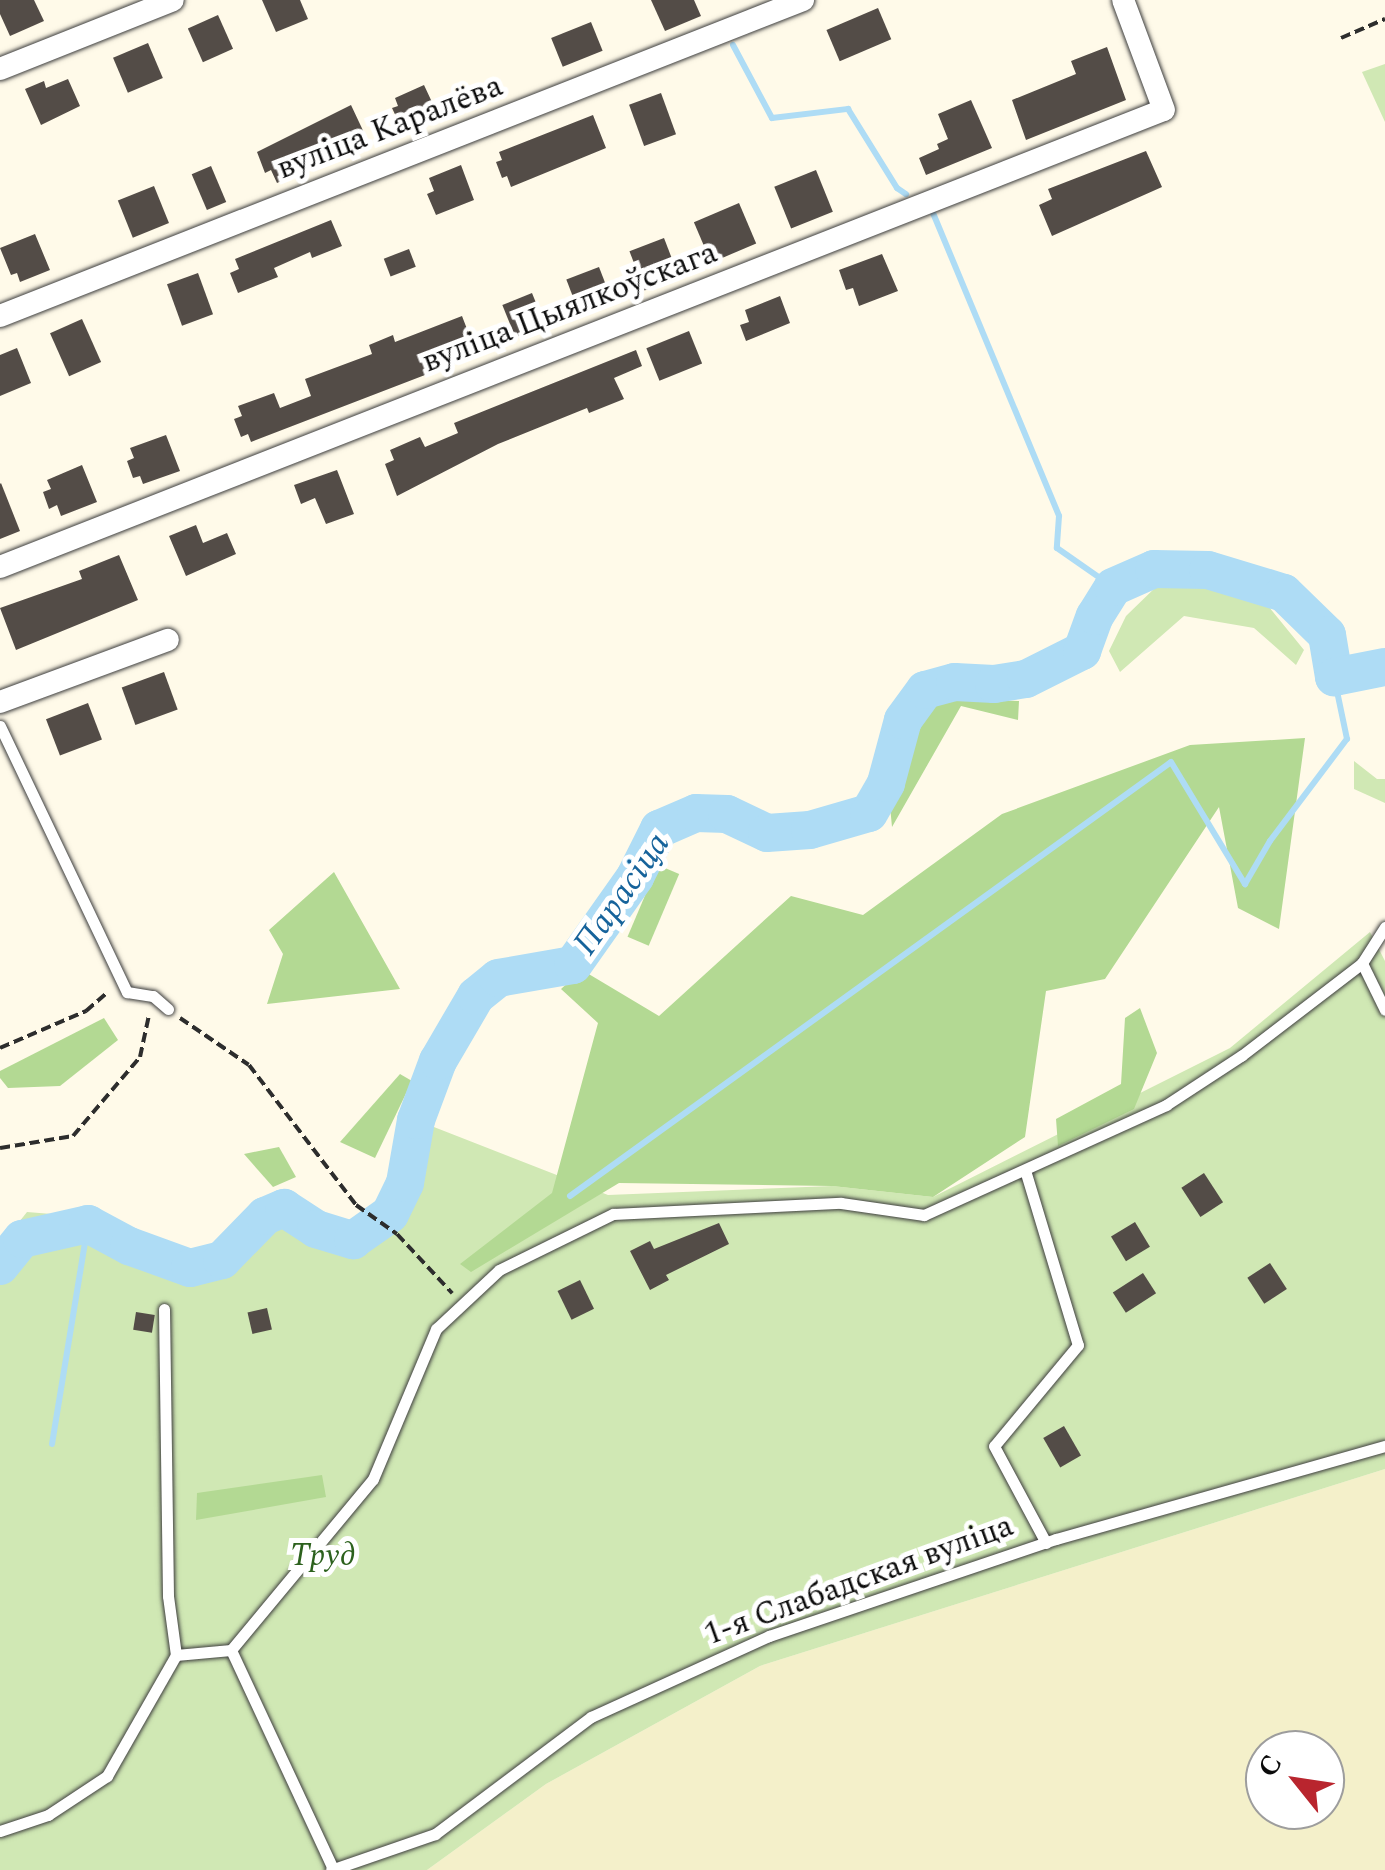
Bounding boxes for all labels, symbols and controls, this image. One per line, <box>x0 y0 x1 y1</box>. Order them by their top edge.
street label: вуліца Каралёва <box>272 67 508 189</box>
street label: вуліца Цыялкоўскага <box>417 234 723 382</box>
water label: Парасіца <box>565 825 679 963</box>
street label: 1-я Слабадская вуліца <box>699 1507 1019 1655</box>
park label: Труд <box>290 1537 356 1575</box>
north arrow <box>1245 1730 1345 1830</box>
text: С <box>1247 1746 1294 1785</box>

